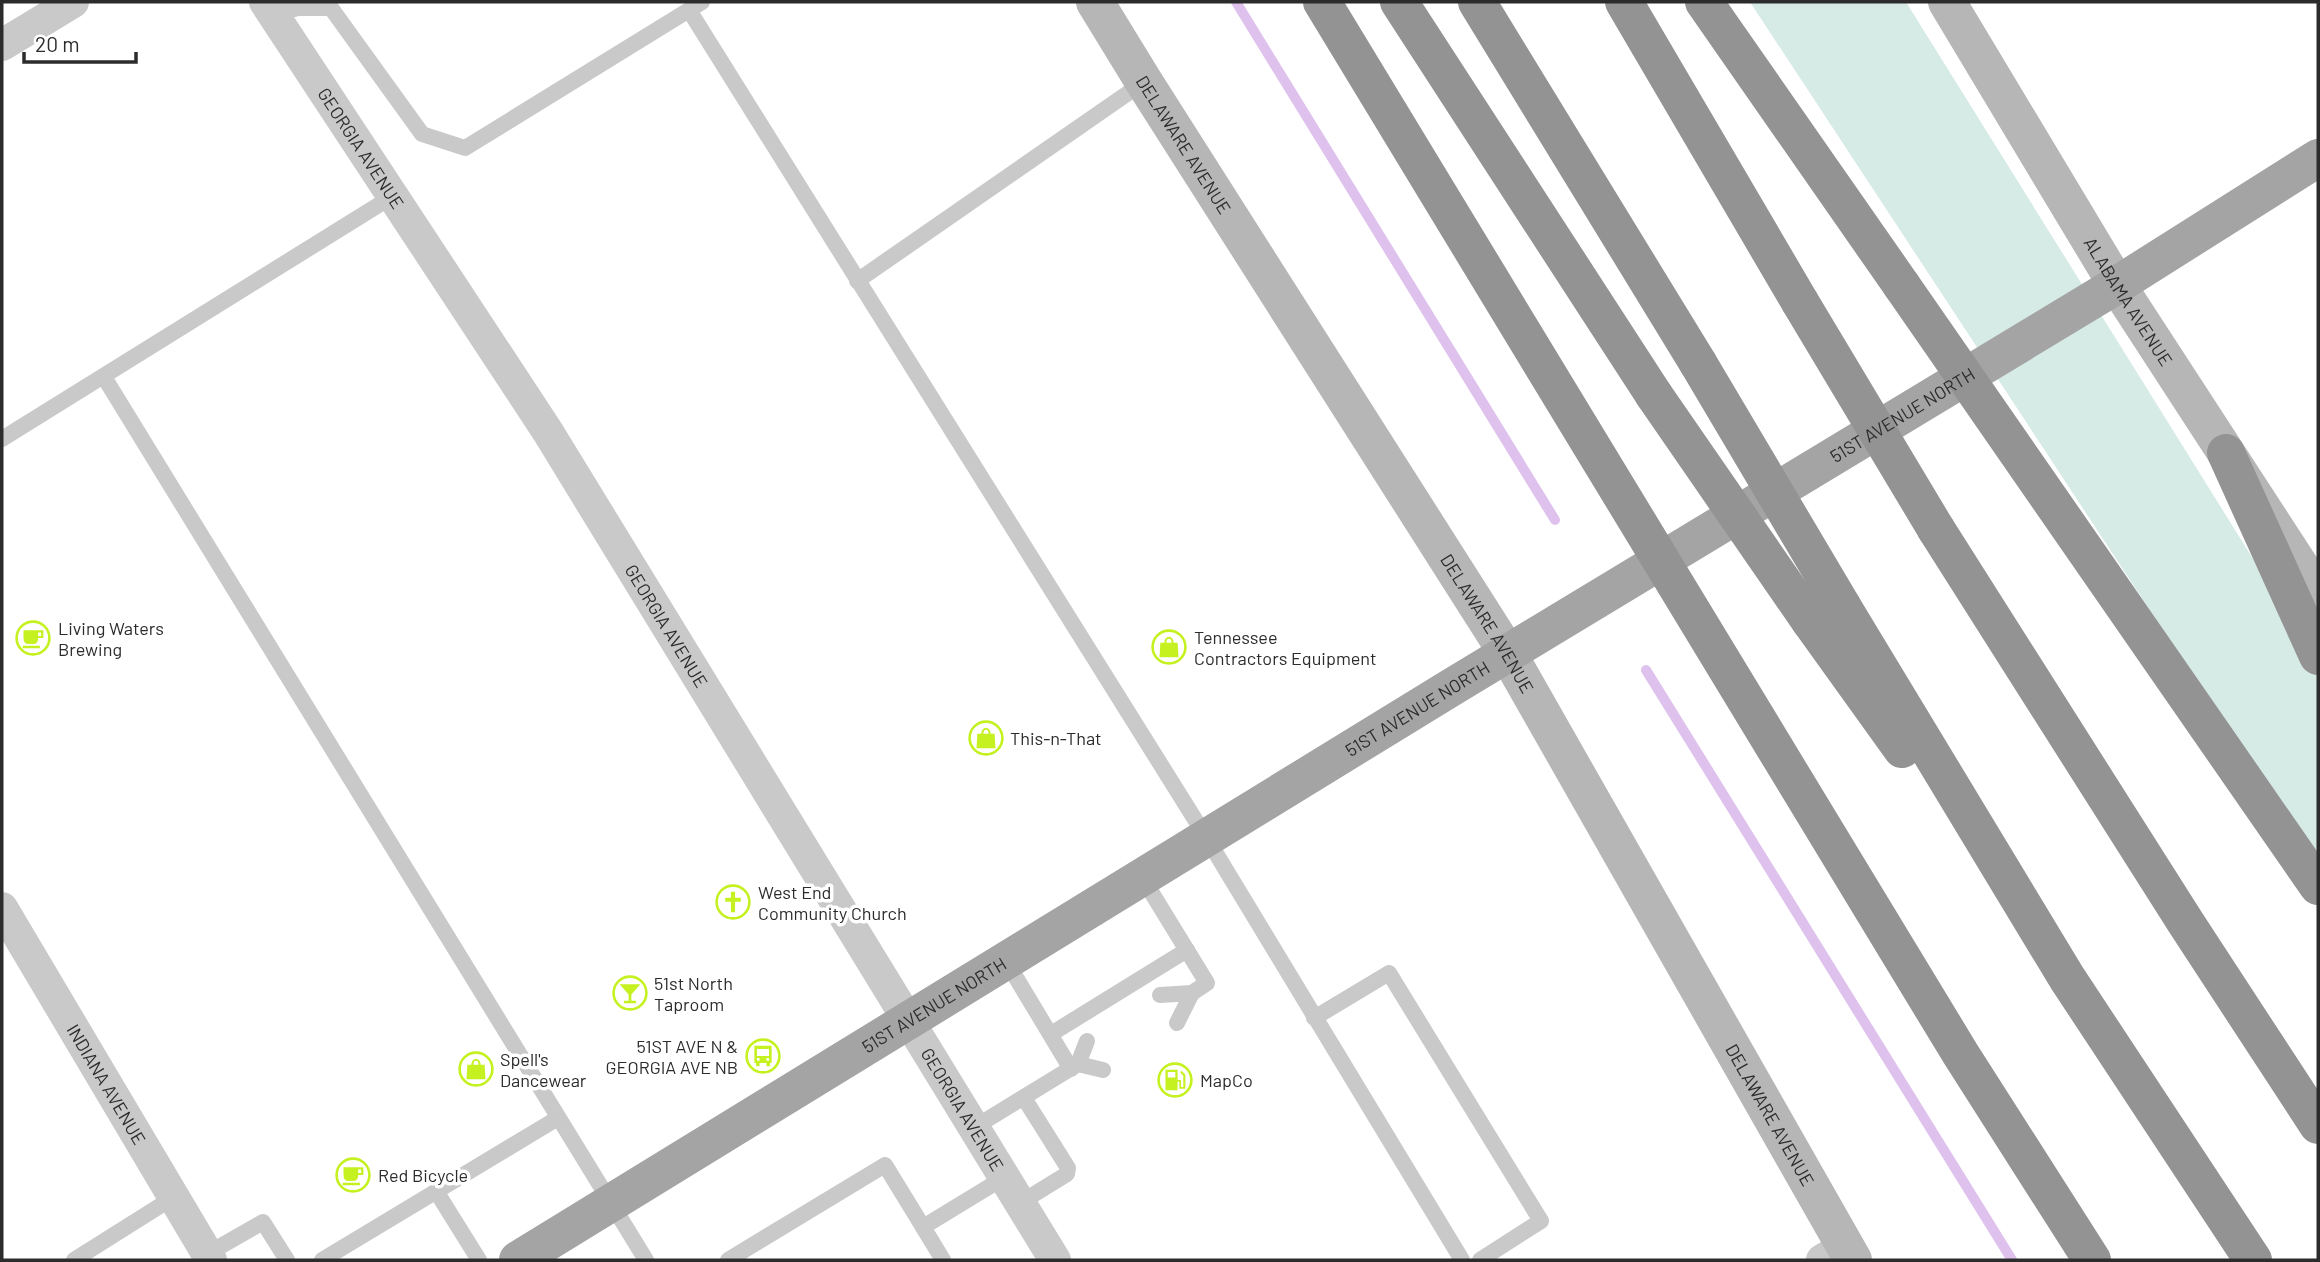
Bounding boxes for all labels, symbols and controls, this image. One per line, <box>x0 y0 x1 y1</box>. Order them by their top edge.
scale bar <box>24 21 136 65</box>
text: 20 m <box>35 31 80 56</box>
street label: DELAWARE AVENUE <box>1132 71 1236 218</box>
street label: GEORGIA AVENUE <box>313 83 409 213</box>
street label: ALABAMA AVENUE <box>2080 233 2177 370</box>
street label: 51ST AVENUE NORTH <box>1826 363 1979 467</box>
street label: DELAWARE AVENUE <box>1436 550 1539 697</box>
street label: GEORGIA AVENUE <box>621 560 713 691</box>
place label: Living Waters Brewing <box>58 617 164 660</box>
cafe icon: Living Waters Brewing <box>14 619 52 657</box>
place label: Tennessee Contractors Equipment <box>1194 626 1377 669</box>
shop icon: Tennessee Contractors Equipment <box>1150 628 1188 666</box>
street label: 51ST AVENUE NORTH <box>1341 656 1493 761</box>
shop icon: This-n-That <box>967 719 1005 757</box>
place label: This-n-That <box>1010 727 1102 749</box>
place label: West End Community Church <box>758 881 907 924</box>
church icon: West End Community Church <box>714 883 752 921</box>
street label: 51ST AVENUE NORTH <box>858 952 1010 1057</box>
place label: 51st North Taproom <box>654 972 733 1015</box>
bar icon: 51st North Taproom <box>611 974 649 1012</box>
street label: INDIANA AVENUE <box>62 1020 151 1148</box>
place label: 51ST AVE N & GEORGIA AVE NB <box>606 1035 738 1078</box>
bus stop icon: 51ST AVE N & GEORGIA AVE NB <box>744 1037 782 1075</box>
street label: DELAWARE AVENUE <box>1721 1040 1819 1190</box>
street label: GEORGIA AVENUE <box>917 1044 1009 1175</box>
place label: Spell's Dancewear <box>500 1048 587 1091</box>
shop icon: Spell's Dancewear <box>457 1050 495 1088</box>
fuel station icon: MapCo <box>1156 1061 1194 1099</box>
place label: MapCo <box>1200 1069 1253 1091</box>
cafe icon: Red Bicycle <box>334 1156 372 1194</box>
place label: Red Bicycle <box>378 1164 468 1186</box>

